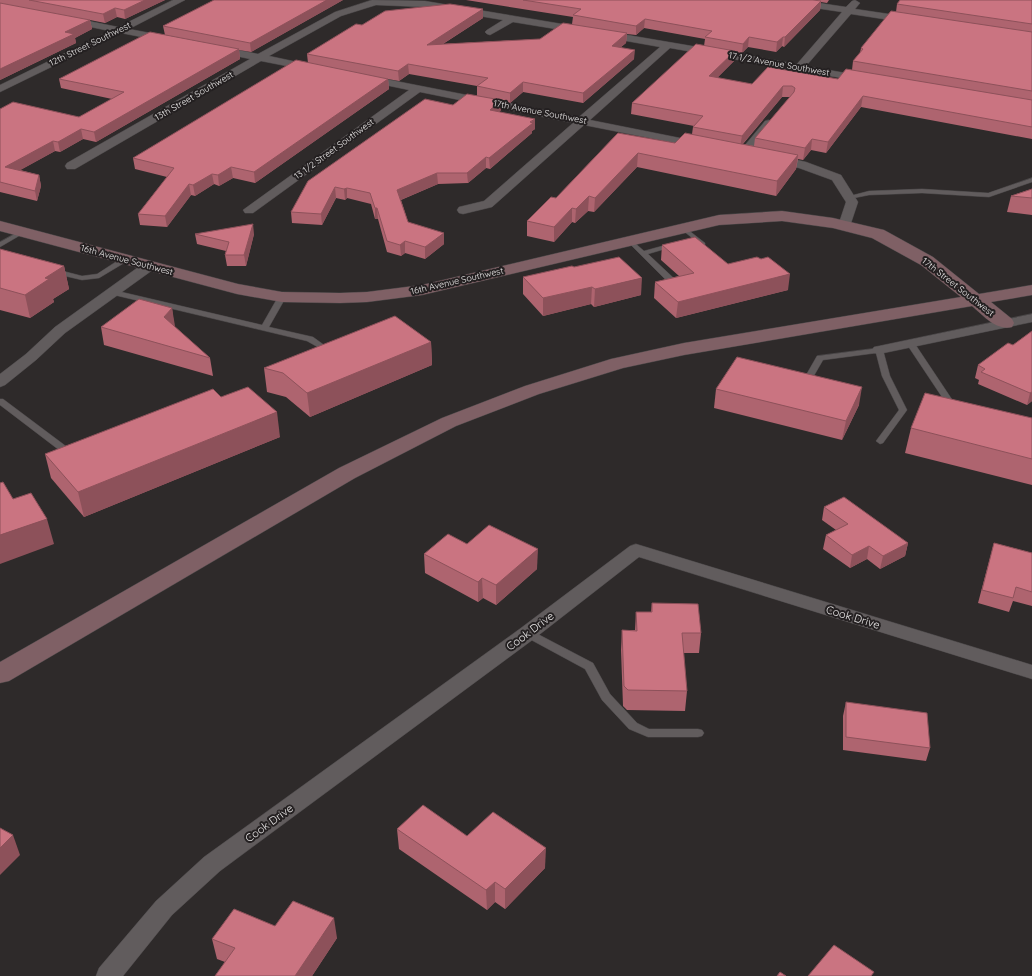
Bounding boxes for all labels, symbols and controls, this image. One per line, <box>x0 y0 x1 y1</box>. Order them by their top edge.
street label: 12th Street Southwest <box>47 19 132 68</box>
street label: 17 1/2 Avenue Southwest <box>728 49 830 78</box>
street label: 13th Street Southwest <box>153 69 235 122</box>
street label: 17th Avenue Southwest <box>493 97 588 126</box>
street label: 13 1/2 Street Southwest <box>292 116 376 181</box>
street label: 16th Avenue Southwest <box>80 242 174 277</box>
street label: 17th Street Southwest <box>920 255 997 318</box>
street label: 16th Avenue Southwest <box>409 264 504 297</box>
street label: Cook Drive <box>824 602 882 632</box>
street label: Cook Drive <box>503 609 557 653</box>
street label: Cook Drive <box>242 801 296 845</box>

